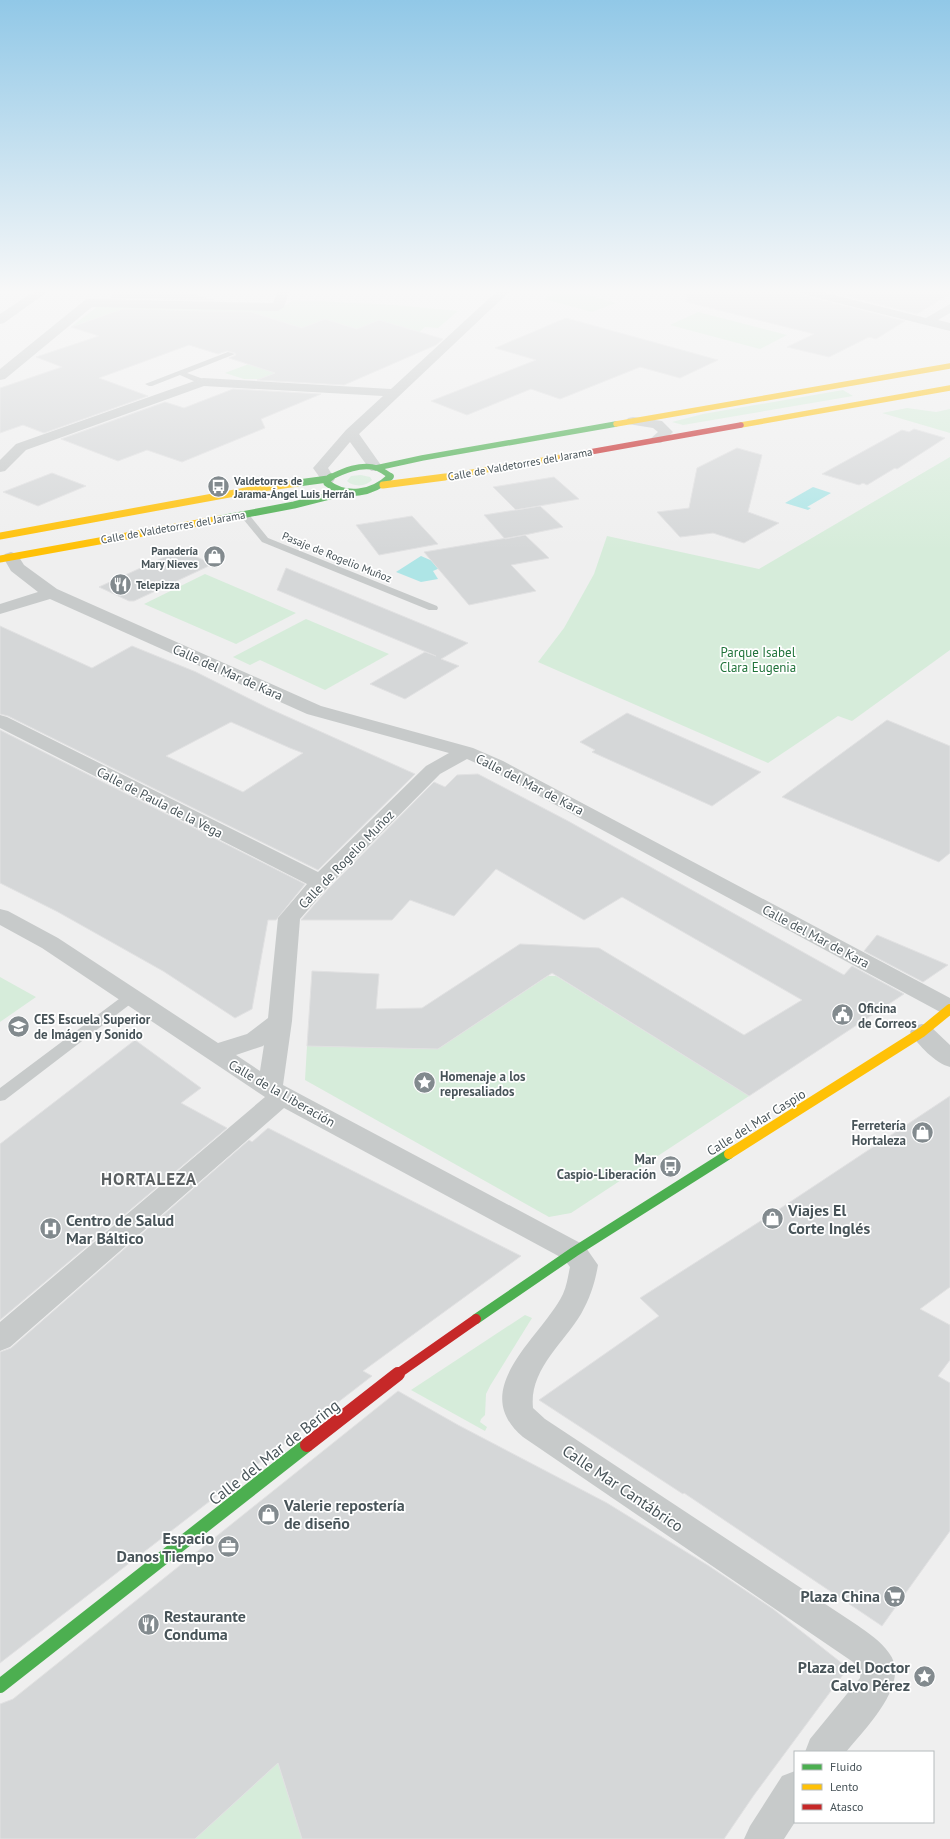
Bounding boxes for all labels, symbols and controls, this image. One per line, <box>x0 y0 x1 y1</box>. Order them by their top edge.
street label: Calle de Valdetorres del Jarama <box>447 444 593 484</box>
bus stop icon: Valdetorres de Jarama-Ángel Luis Herrán <box>205 474 231 500</box>
place label: Valdetorres de Jarama-Ángel Luis Herrán <box>233 474 355 501</box>
street label: Calle de Valdetorres del Jarama <box>100 507 246 547</box>
street label: Pasaje de Rogelio Muñoz <box>280 529 394 585</box>
place label: Panadería Mary Nieves <box>141 544 198 571</box>
shop icon: Panadería Mary Nieves <box>201 544 227 570</box>
restaurant icon: Telepizza <box>107 572 133 598</box>
place label: Telepizza <box>136 578 180 592</box>
street label: Calle del Mar de Kara <box>170 641 286 704</box>
park label: Parque Isabel Clara Eugenia <box>720 644 796 676</box>
street label: Calle del Mar de Kara <box>473 750 587 819</box>
street label: Calle de Paula de la Vega <box>94 763 226 842</box>
street label: Calle de Rogelio Muñoz <box>295 806 398 912</box>
street label: Calle del Mar de Kara <box>759 901 872 972</box>
place label: Oficina de Correos <box>858 1000 917 1032</box>
public building icon: Oficina de Correos <box>829 1002 855 1028</box>
place label: CES Escuela Superior de Imágen y Sonido <box>34 1011 151 1043</box>
school or university icon: CES Escuela Superior de Imágen y Sonido <box>6 1013 32 1039</box>
street label: Calle de la Liberación <box>225 1056 338 1131</box>
place label: Homenaje a los represaliados <box>440 1068 526 1100</box>
place icon: Homenaje a los represaliados <box>411 1070 437 1096</box>
street label: Calle del Mar Caspio <box>704 1085 809 1160</box>
place label: Ferretería Hortaleza <box>851 1117 906 1149</box>
shop icon: Ferretería Hortaleza <box>909 1119 935 1145</box>
place label: Mar Caspio-Liberación <box>557 1151 656 1183</box>
bus stop icon: Mar Caspio-Liberación <box>658 1153 684 1179</box>
district label: HORTALEZA <box>101 1168 197 1190</box>
place label: Viajes El Corte Inglés <box>787 1200 870 1238</box>
shop icon: Viajes El Corte Inglés <box>759 1206 785 1232</box>
place label: Centro de Salud Mar Báltico <box>66 1210 174 1248</box>
hospital icon: Centro de Salud Mar Báltico <box>37 1216 63 1242</box>
street label: Calle del Mar de Bering <box>205 1395 343 1509</box>
street label: Calle Mar Cantábrico <box>559 1440 687 1536</box>
place label: Valerie repostería de diseño <box>283 1495 405 1533</box>
shop icon: Valerie repostería de diseño <box>256 1501 282 1527</box>
place label: Espacio Danos Tiempo <box>117 1528 214 1566</box>
office icon: Espacio Danos Tiempo <box>216 1534 242 1560</box>
supermarket icon: Plaza China <box>882 1583 908 1609</box>
place label: Plaza China <box>800 1586 880 1606</box>
place label: Restaurante Conduma <box>164 1606 246 1644</box>
restaurant icon: Restaurante Conduma <box>135 1612 161 1638</box>
place label: Plaza del Doctor Calvo Pérez <box>798 1657 910 1695</box>
place icon: Plaza del Doctor Calvo Pérez <box>912 1663 938 1689</box>
legend <box>794 1751 934 1823</box>
text: Fluido <box>830 1759 862 1774</box>
text: Lento <box>830 1779 859 1794</box>
text: Atasco <box>830 1799 863 1814</box>

